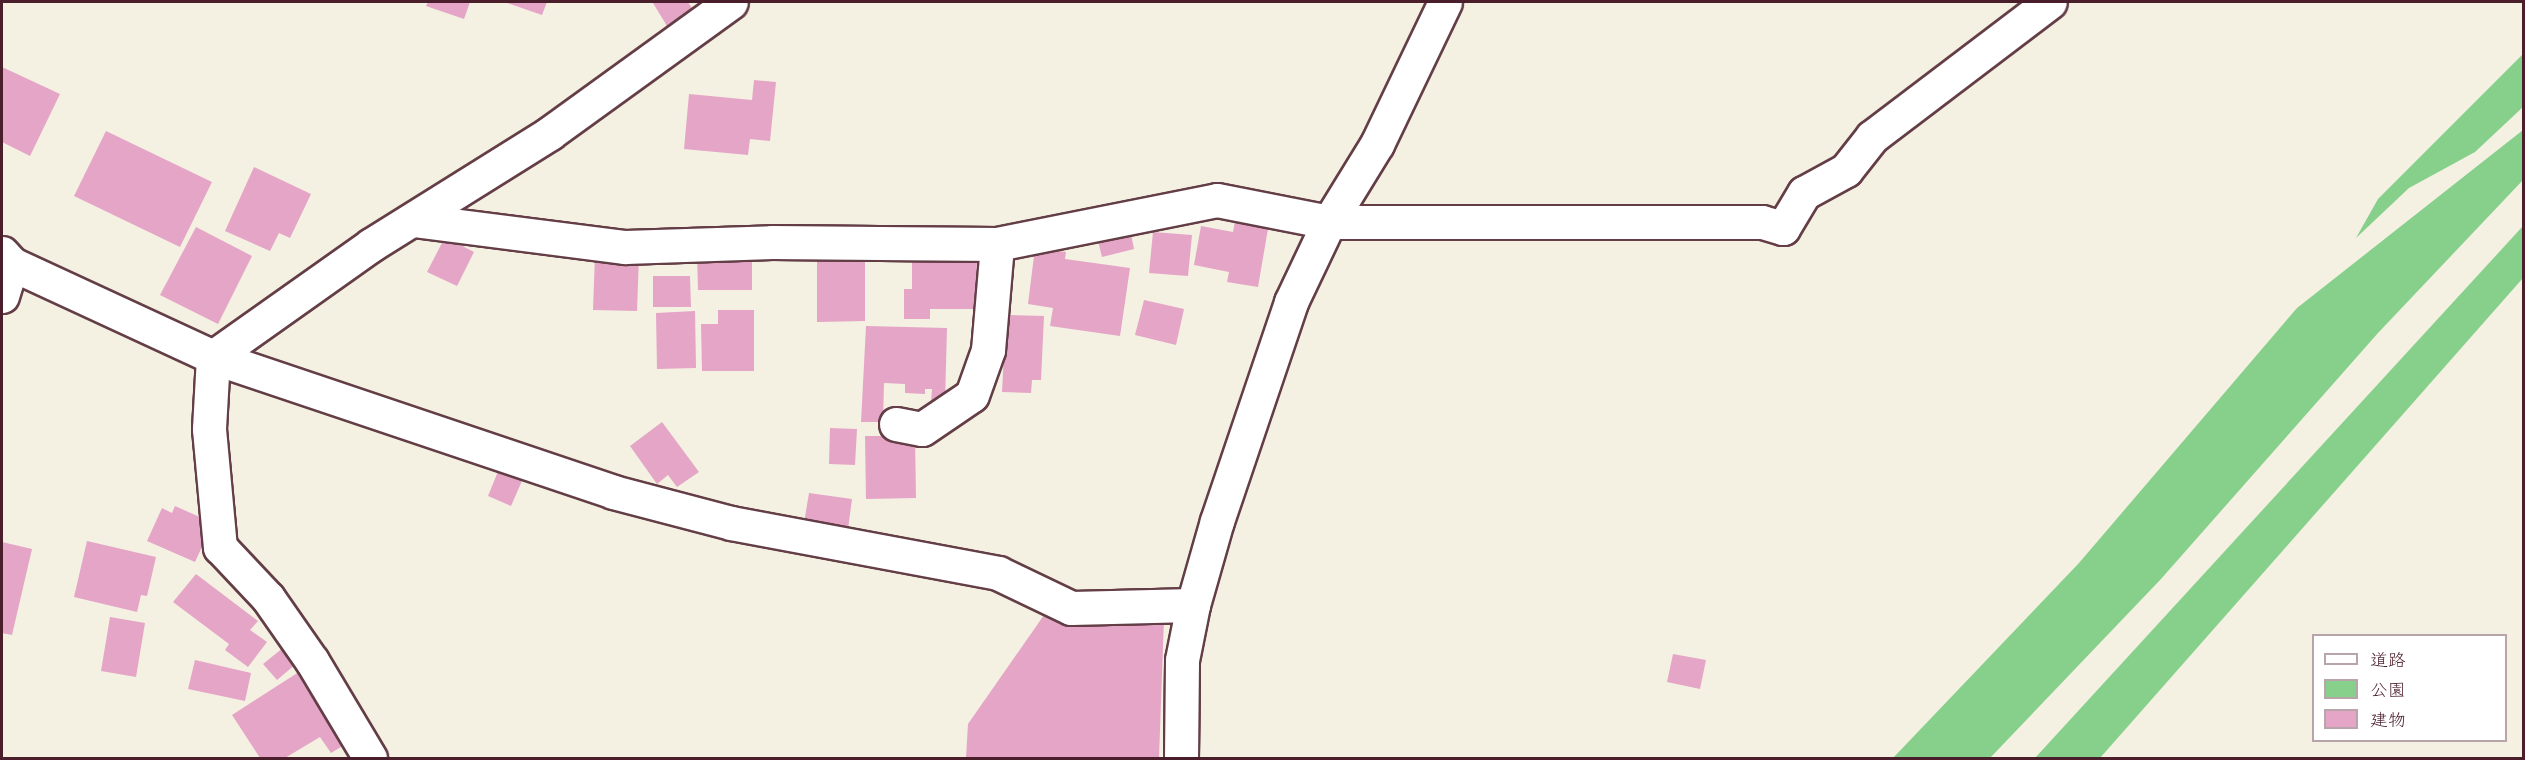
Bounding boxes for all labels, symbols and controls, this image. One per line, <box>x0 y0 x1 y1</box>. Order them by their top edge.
legend <box>2312 634 2507 742</box>
text: 道路 <box>2370 652 2406 673</box>
text: 公園 <box>2370 682 2406 703</box>
text: 建物 <box>2370 712 2406 733</box>

